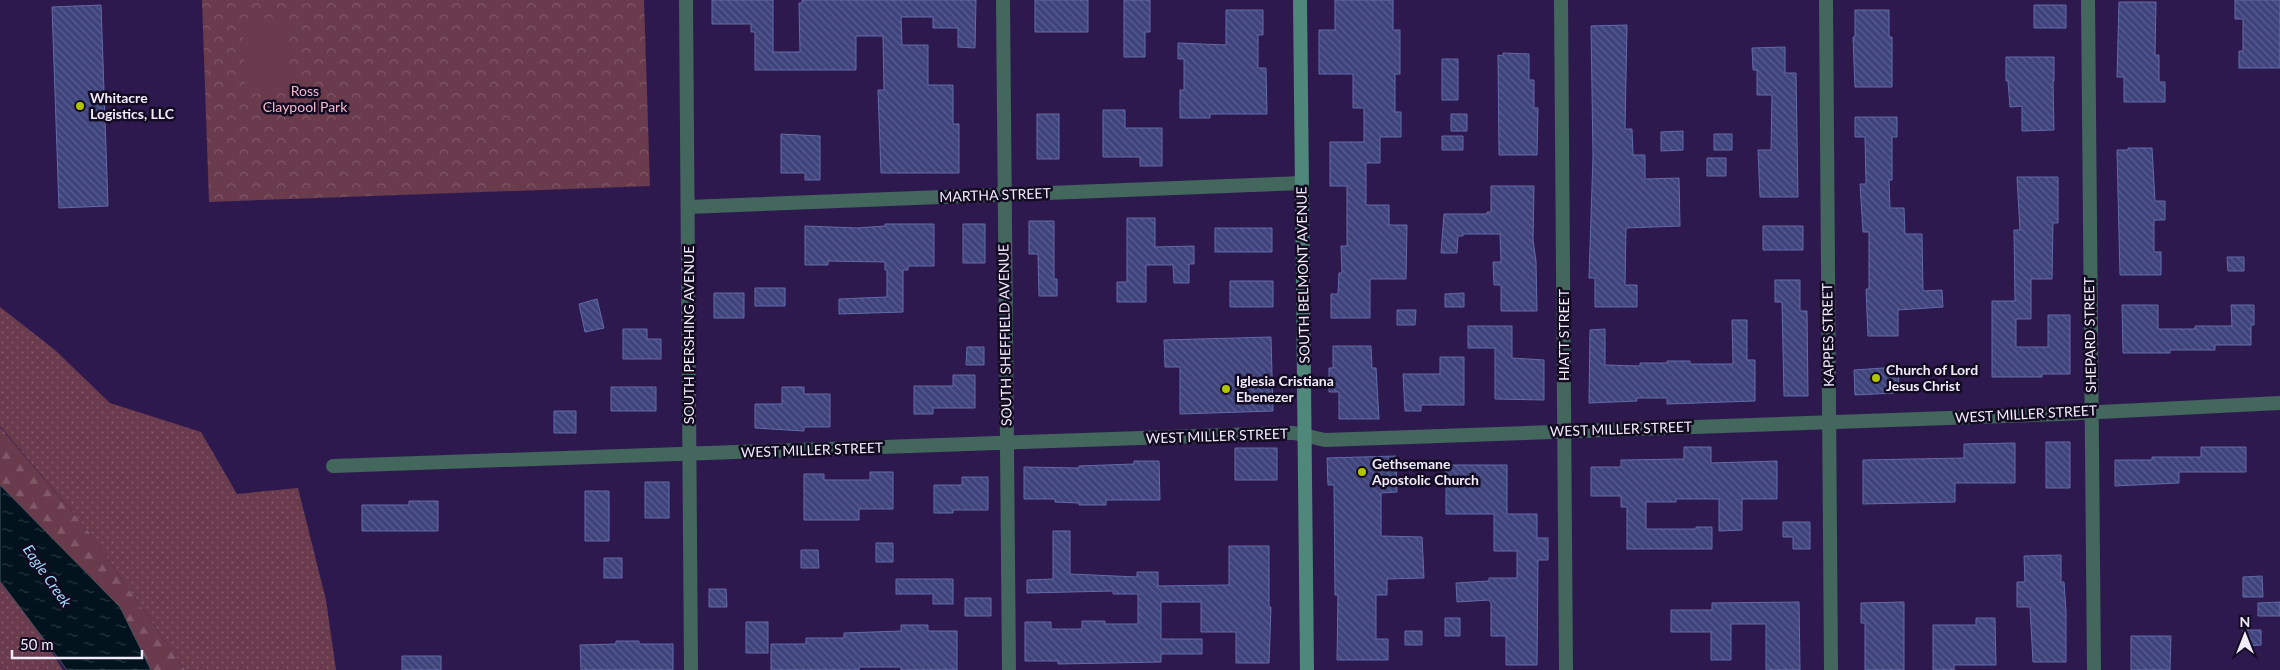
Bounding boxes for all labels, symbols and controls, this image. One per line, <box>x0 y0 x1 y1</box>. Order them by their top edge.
park label: Ross Claypool Park <box>263 82 348 115</box>
place label: Whitacre Logistics, LLC <box>90 89 175 122</box>
marker: Whitacre Logistics, LLC <box>74 100 86 112</box>
street label: MARTHA STREET <box>939 184 1052 205</box>
street label: SOUTH BELMONT AVENUE <box>1292 186 1313 364</box>
street label: SOUTH SHEFFIELD AVENUE <box>994 244 1015 426</box>
street label: SOUTH PERSHING AVENUE <box>680 246 697 424</box>
street label: SHEPARD STREET <box>2080 276 2099 393</box>
street label: KAPPES STREET <box>1818 282 1837 387</box>
street label: HIATT STREET <box>1555 288 1572 381</box>
place label: Church of Lord Jesus Christ <box>1886 361 1978 394</box>
place label: Iglesia Cristiana Ebenezer <box>1236 372 1334 405</box>
marker: Church of Lord Jesus Christ <box>1870 372 1882 384</box>
marker: Iglesia Cristiana Ebenezer <box>1220 383 1232 395</box>
street label: WEST MILLER STREET <box>1954 401 2098 426</box>
street label: WEST MILLER STREET <box>1550 417 1693 439</box>
street label: WEST MILLER STREET <box>1146 424 1289 446</box>
street label: WEST MILLER STREET <box>741 438 884 460</box>
place label: Gethsemane Apostolic Church <box>1371 455 1479 488</box>
marker: Gethsemane Apostolic Church <box>1356 466 1368 478</box>
water label: Eagle Creek <box>20 541 76 611</box>
north arrow <box>2220 610 2270 660</box>
text: N <box>2240 613 2250 630</box>
scale bar <box>12 628 142 660</box>
text: 50 m <box>20 635 54 653</box>

